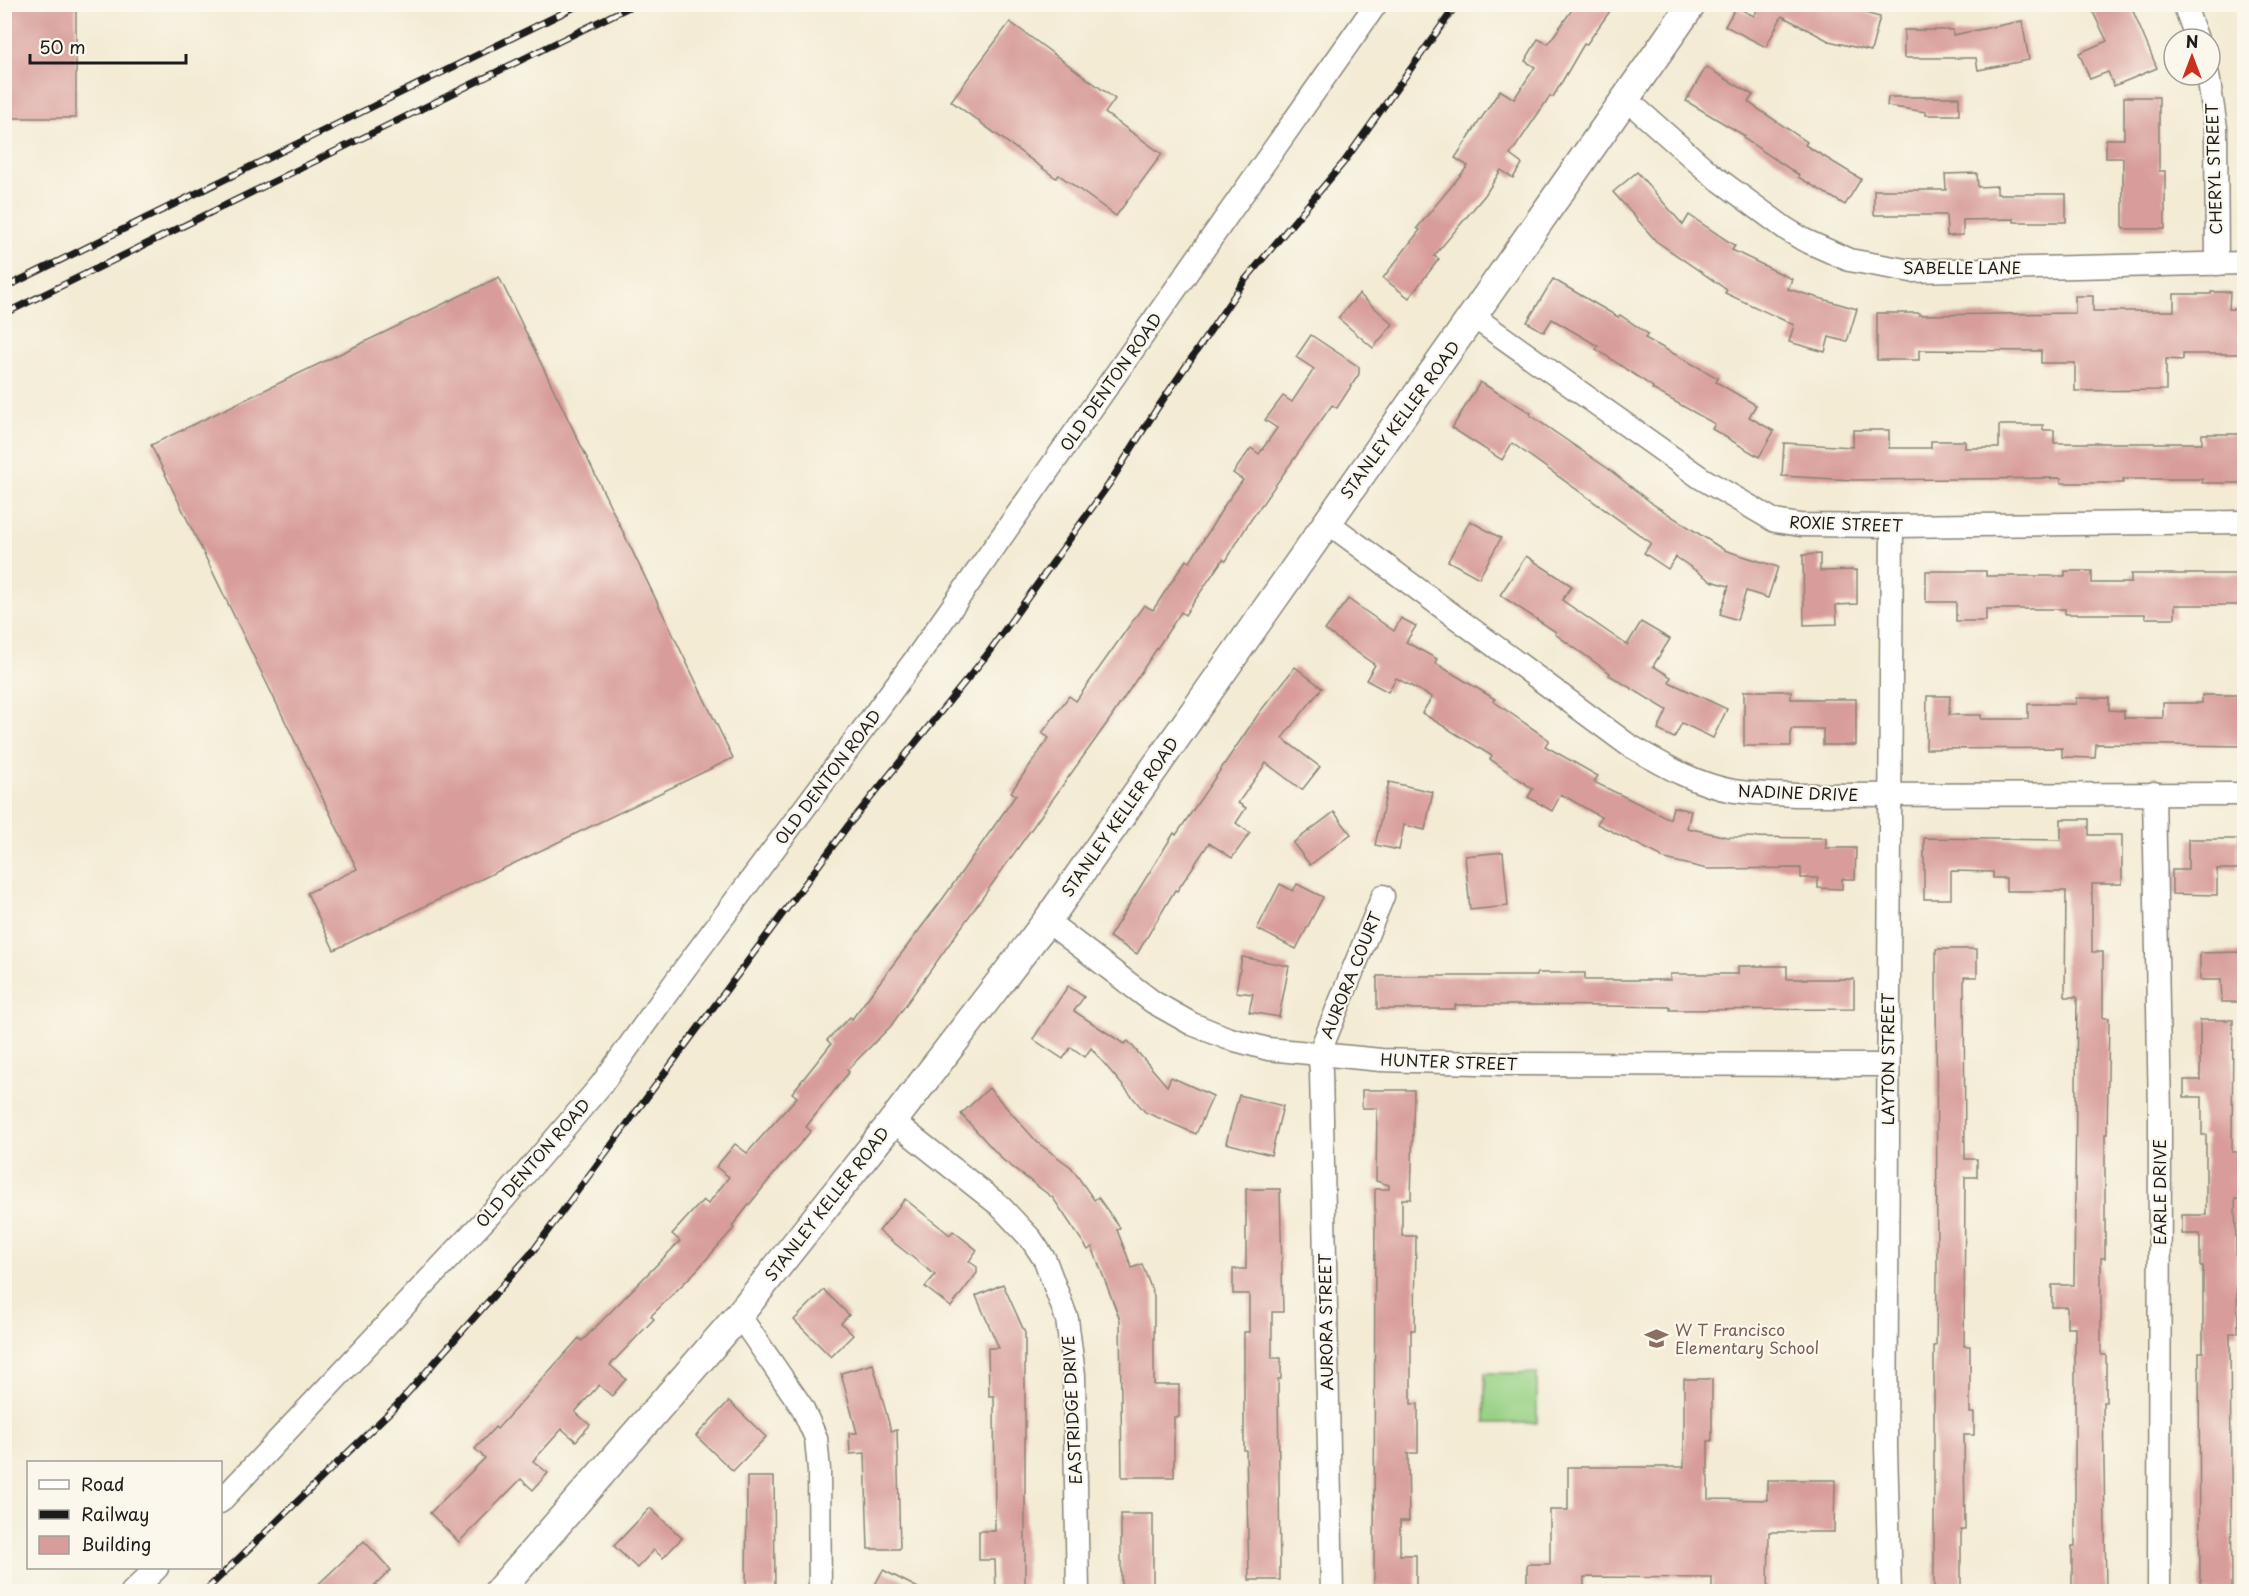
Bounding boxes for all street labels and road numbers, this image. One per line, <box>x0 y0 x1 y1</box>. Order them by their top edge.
street label: CHERYL STREET <box>2199 103 2227 235</box>
street label: SABELLE LANE <box>1903 255 2021 279</box>
street label: OLD DENTON ROAD <box>1053 307 1167 455</box>
street label: STANLEY KELLER ROAD <box>1334 335 1465 504</box>
street label: ROXIE STREET <box>1789 509 1903 537</box>
street label: OLD DENTON ROAD <box>768 704 886 849</box>
street label: STANLEY KELLER ROAD <box>1055 732 1184 901</box>
street label: NADINE DRIVE <box>1737 778 1859 806</box>
street label: AURORA COURT <box>1314 908 1386 1042</box>
street label: LAYTON STREET <box>1875 993 1899 1125</box>
street label: HUNTER STREET <box>1380 1047 1518 1075</box>
street label: OLD DENTON ROAD <box>469 1093 595 1232</box>
street label: STANLEY KELLER ROAD <box>758 1121 894 1286</box>
street label: EARLE DRIVE <box>2147 1139 2171 1245</box>
street label: AURORA STREET <box>1312 1253 1338 1391</box>
street label: EASTRIDGE DRIVE <box>1055 1335 1087 1485</box>

